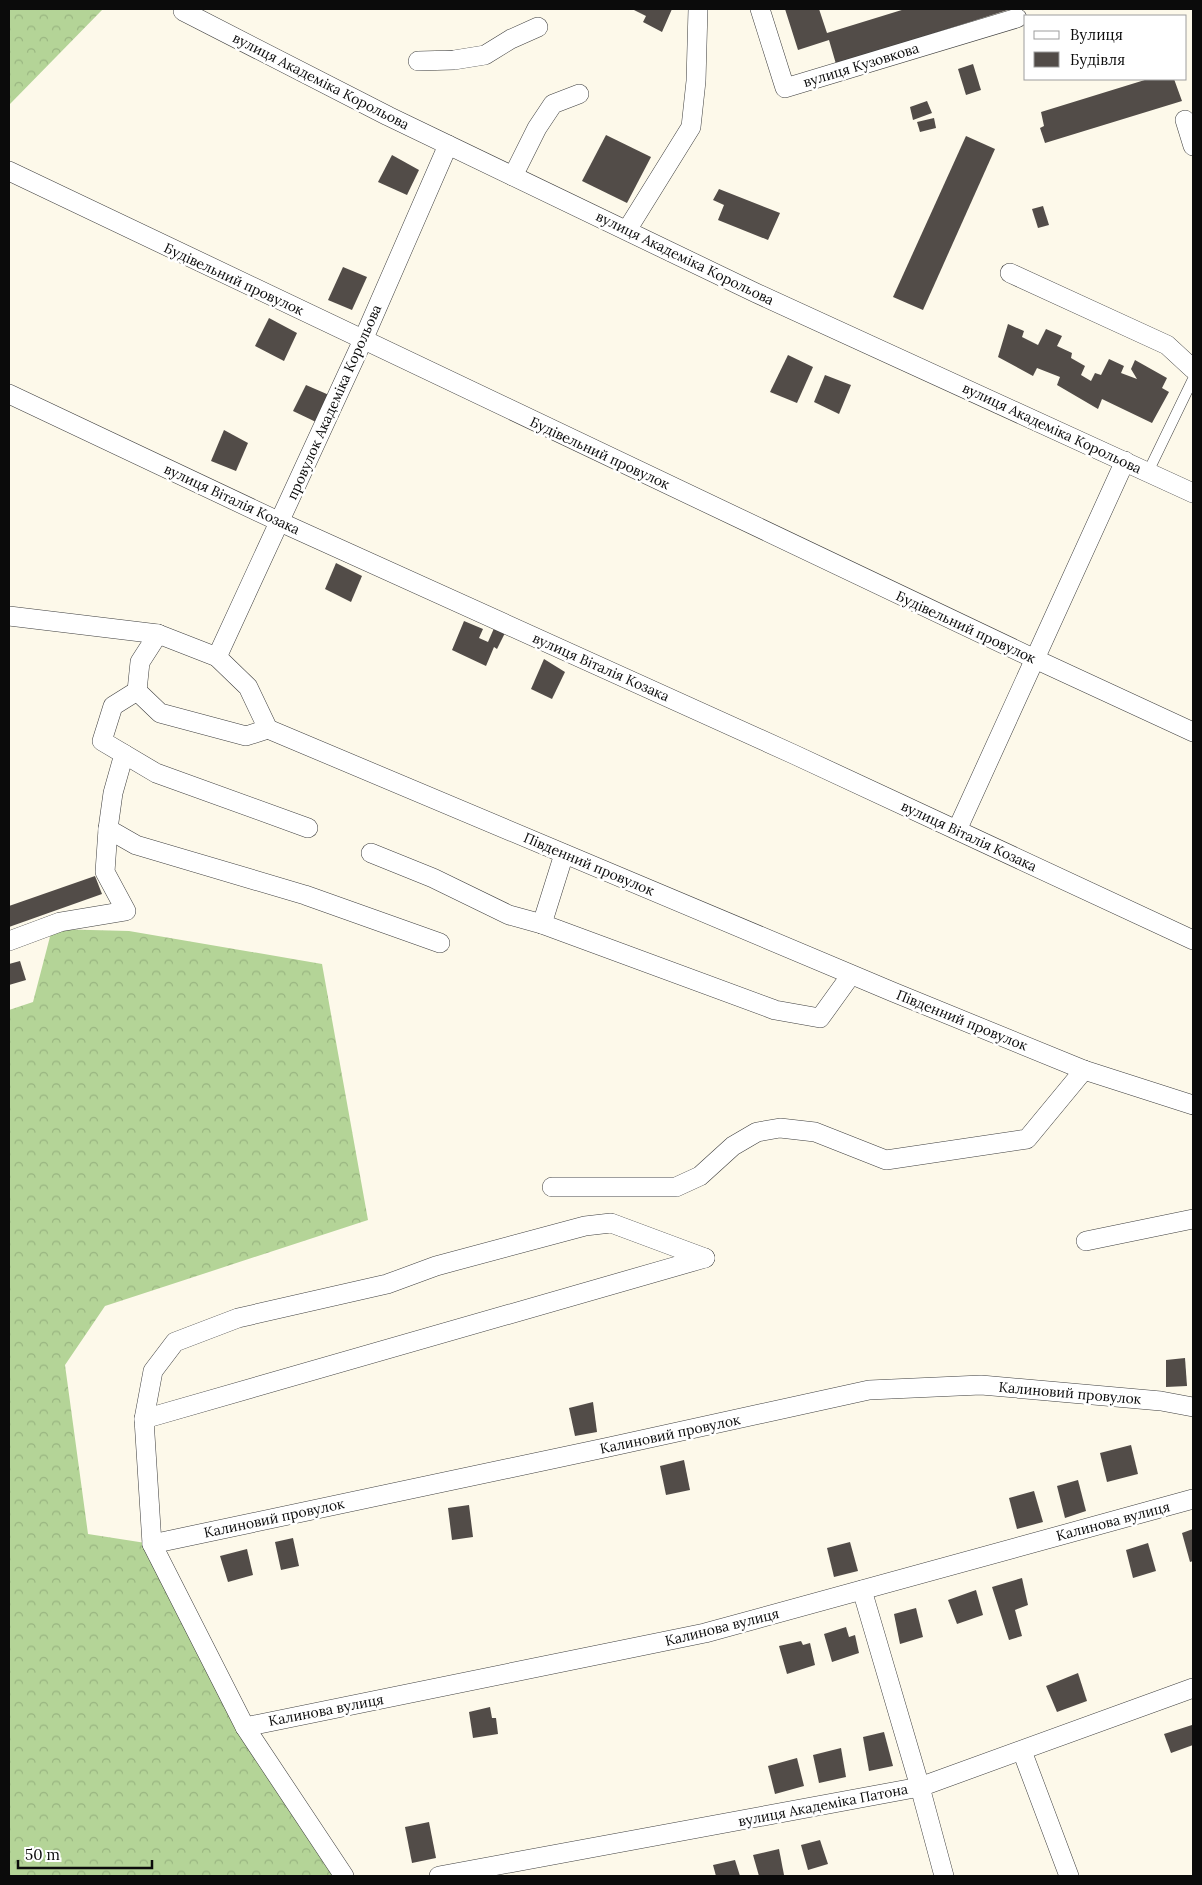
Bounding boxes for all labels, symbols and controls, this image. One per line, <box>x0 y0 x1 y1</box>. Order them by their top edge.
legend <box>1024 15 1187 80</box>
text: Вулиця <box>1070 25 1123 44</box>
street label: вулиця Академіка Корольова <box>230 29 412 133</box>
street label: вулиця Кузовкова <box>801 39 921 91</box>
text: Будівля <box>1070 50 1125 69</box>
street label: вулиця Академіка Корольова <box>593 207 777 309</box>
street label: Будівельний провулок <box>161 239 307 320</box>
street label: провулок Академіка Корольова <box>283 302 385 502</box>
street label: вулиця Академіка Корольова <box>959 378 1145 478</box>
street label: Будівельний провулок <box>527 413 673 494</box>
street label: вулиця Віталія Козака <box>161 460 303 538</box>
street label: Будівельний провулок <box>893 587 1039 668</box>
street label: вулиця Віталія Козака <box>530 629 672 705</box>
street label: вулиця Віталія Козака <box>898 797 1040 875</box>
street label: Південний провулок <box>521 828 657 900</box>
street label: Південний провулок <box>894 985 1031 1055</box>
street label: Калиновий провулок <box>998 1378 1143 1408</box>
street label: Калиновий провулок <box>598 1410 742 1458</box>
street label: Калиновий провулок <box>202 1494 346 1542</box>
street label: Калинова вулиця <box>1054 1497 1172 1545</box>
street label: Калинова вулиця <box>663 1604 781 1650</box>
street label: Калинова вулиця <box>267 1690 385 1730</box>
street label: вулиця Академіка Патона <box>737 1780 909 1830</box>
scale bar <box>18 1838 151 1870</box>
text: 50 m <box>25 1845 60 1864</box>

